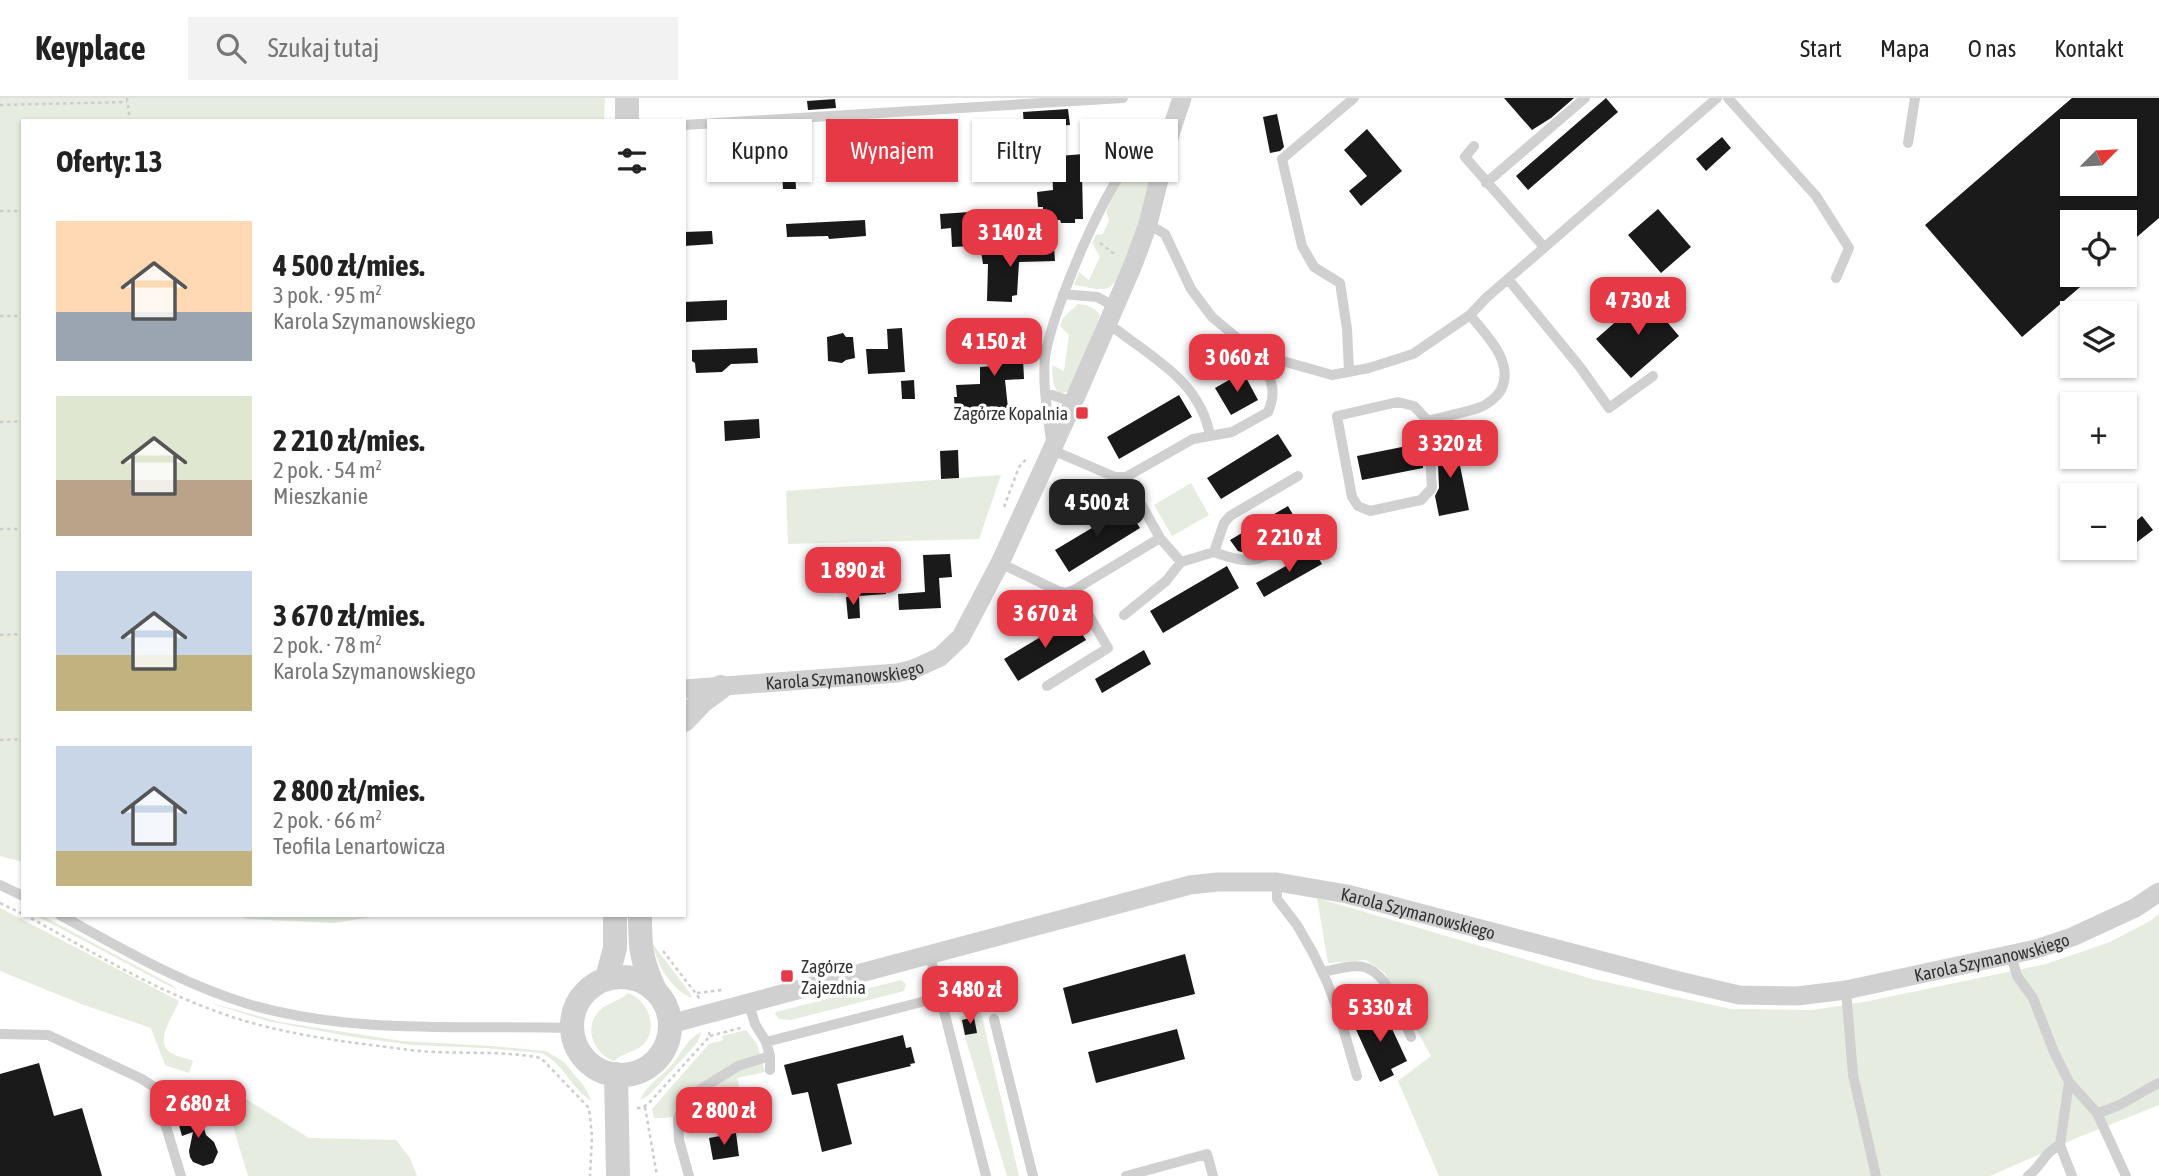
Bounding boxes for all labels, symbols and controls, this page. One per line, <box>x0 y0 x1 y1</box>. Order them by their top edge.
search box <box>188 17 678 80</box>
text: Keyplace <box>35 29 146 67</box>
icon: search <box>212 29 250 67</box>
text: Szukaj tutaj <box>268 33 379 63</box>
text: Start <box>1800 35 1842 62</box>
text: Mapa <box>1880 35 1930 62</box>
text: O nas <box>1968 35 2016 62</box>
text: Kontakt <box>2054 35 2124 62</box>
chip: Kupno <box>707 119 812 182</box>
chip: Wynajem <box>826 119 958 182</box>
chip: Filtry <box>972 119 1066 182</box>
chip: Nowe <box>1080 119 1178 182</box>
north arrow <box>2060 119 2137 196</box>
map controls <box>2060 119 2137 560</box>
icon: filters <box>613 142 651 180</box>
text: Oferty: 13 <box>56 144 163 178</box>
pin: 3 140 zł <box>938 209 1082 269</box>
button: locate <box>2060 210 2137 287</box>
text: 3 140 zł <box>978 219 1042 245</box>
text: 4 500 zł/mies. <box>273 248 425 282</box>
icon: home <box>112 249 196 333</box>
pin: 4 730 zł <box>1566 278 1710 337</box>
text: 3 pok. · 95 m² <box>273 282 382 308</box>
text: 4 730 zł <box>1606 287 1670 313</box>
button: layers <box>2060 301 2137 378</box>
text: Karola Szymanowskiego <box>273 308 476 334</box>
pin: 4 150 zł <box>922 318 1066 378</box>
text: 4 150 zł <box>962 328 1026 354</box>
pin: 3 060 zł <box>1165 334 1309 394</box>
text: 3 060 zł <box>1205 344 1269 370</box>
button: + <box>2060 392 2137 469</box>
place label: Zagórze Kopalnia <box>954 403 1068 424</box>
marker: Zagórze Kopalnia <box>1074 405 1090 421</box>
pin: 3 320 zł <box>1378 420 1522 480</box>
text: 2 210 zł/mies. <box>273 423 425 457</box>
icon: home <box>112 424 196 508</box>
text: 3 320 zł <box>1418 430 1482 456</box>
text: 2 pok. · 54 m² <box>273 457 382 483</box>
pin: 4 500 zł <box>1025 480 1169 539</box>
text: Mieszkanie <box>273 483 368 509</box>
button: − <box>2060 483 2137 560</box>
text: 4 500 zł <box>1065 489 1129 515</box>
pin: 2 210 zł <box>1217 514 1361 574</box>
text: 2 210 zł <box>1257 524 1321 550</box>
pin: 1 890 zł <box>781 547 925 607</box>
text: 1 890 zł <box>821 557 885 583</box>
pin: 3 670 zł <box>973 590 1117 650</box>
text: 3 670 zł/mies. <box>273 598 425 632</box>
icon: home <box>112 599 196 683</box>
text: 3 670 zł <box>1013 600 1077 626</box>
text: 2 pok. · 78 m² <box>273 632 382 658</box>
street label: Karola Szymanowskiego <box>765 656 927 693</box>
text: Karola Szymanowskiego <box>273 658 476 684</box>
text: 2 800 zł/mies. <box>273 773 425 807</box>
icon: home <box>112 774 196 858</box>
text: 2 pok. · 66 m² <box>273 807 382 833</box>
text: Teofila Lenartowicza <box>273 833 446 859</box>
street label: Karola Szymanowskiego <box>1339 883 1498 943</box>
street label: Karola Szymanowskiego <box>1912 928 2072 986</box>
place label: Zagórze Zajezdnia <box>801 956 866 998</box>
pin: 3 480 zł <box>898 967 1042 1026</box>
marker: Zagórze Zajezdnia <box>779 968 795 984</box>
text: 3 480 zł <box>938 976 1002 1002</box>
pin: 5 330 zł <box>1308 984 1452 1044</box>
text: 5 330 zł <box>1348 994 1412 1020</box>
pin: 2 680 zł <box>126 1080 270 1140</box>
pin: 2 800 zł <box>652 1088 796 1147</box>
text: 2 680 zł <box>166 1090 230 1116</box>
text: 2 800 zł <box>692 1097 756 1123</box>

